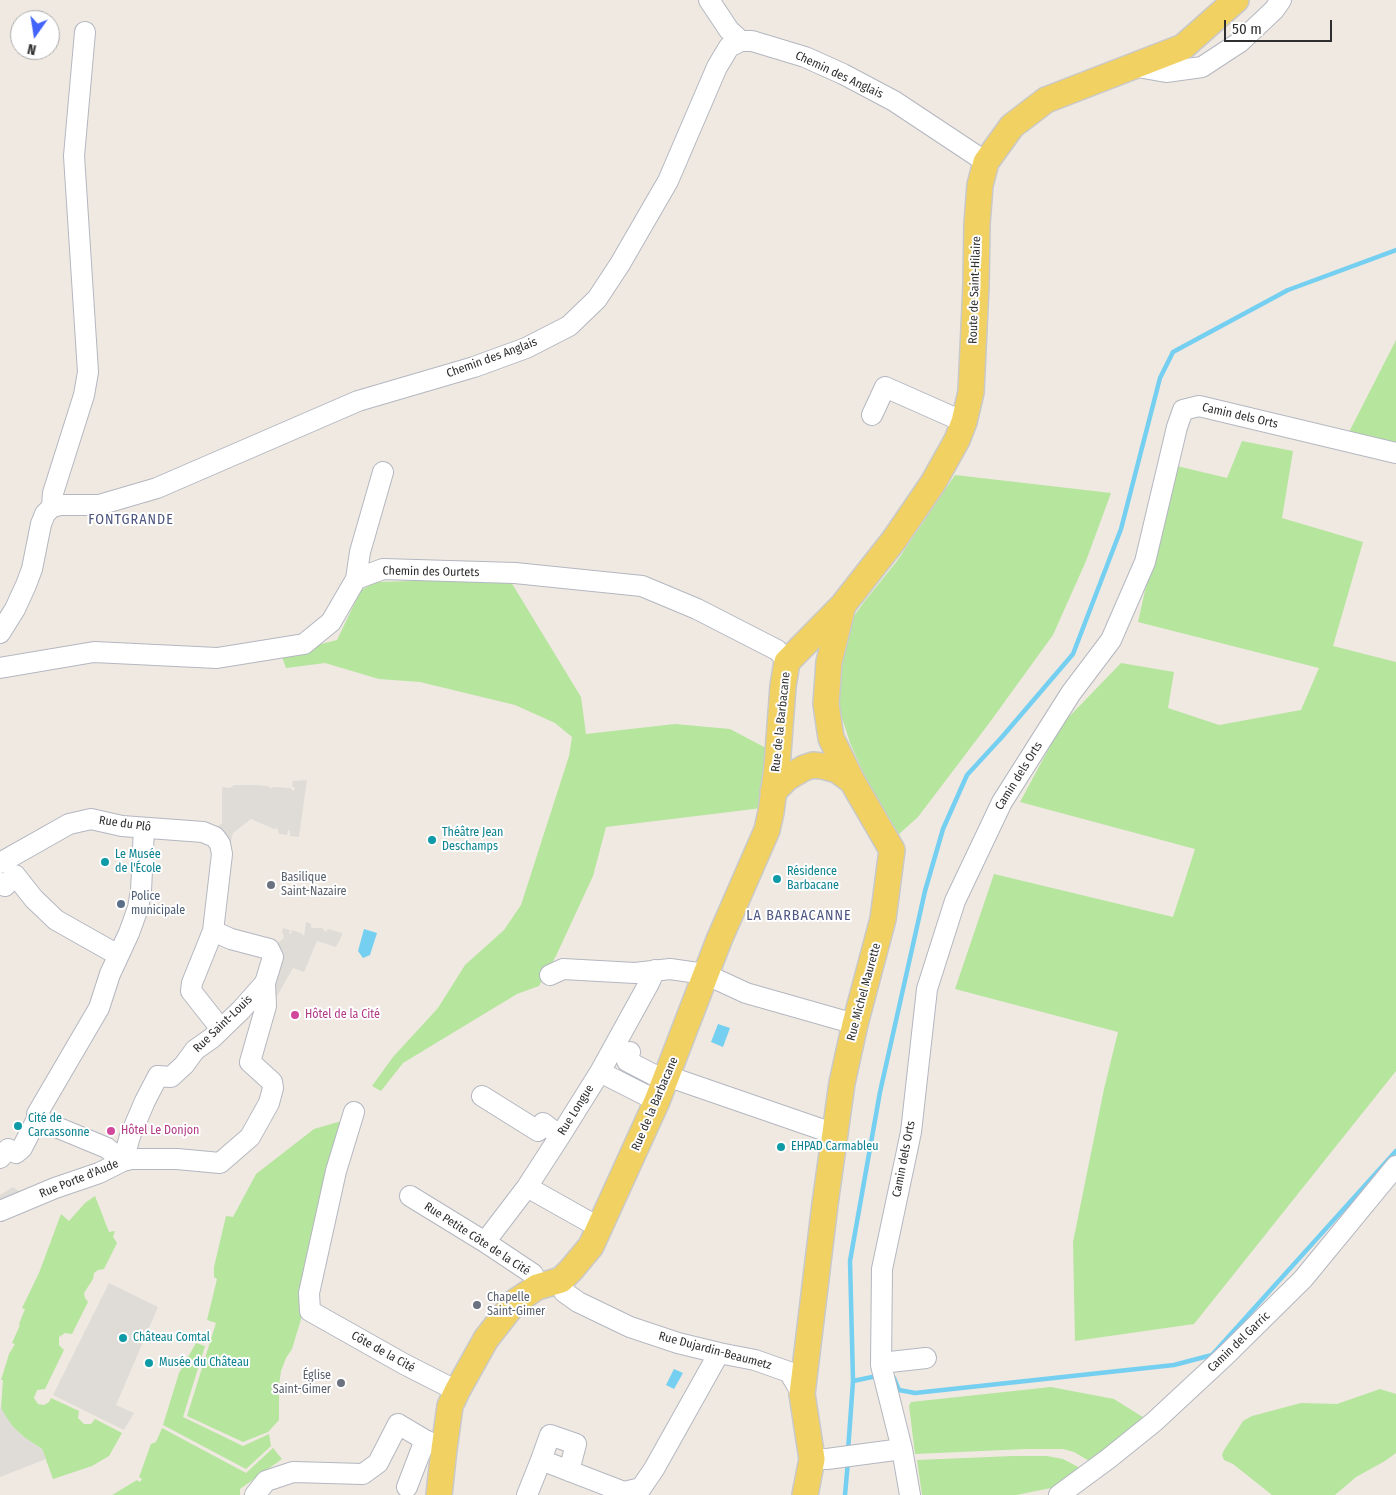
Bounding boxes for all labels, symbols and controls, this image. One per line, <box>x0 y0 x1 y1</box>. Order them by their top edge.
north arrow <box>10 10 60 60</box>
scale bar <box>1226 10 1334 42</box>
text: 50 m <box>1232 20 1262 38</box>
text: N <box>26 40 38 58</box>
street label: Chemin des Anglais <box>793 48 885 102</box>
street label: Route de Saint-Hilaire <box>966 236 984 344</box>
street label: Chemin des Anglais <box>445 335 539 381</box>
street label: Camin dels Orts <box>1201 400 1279 432</box>
district label: FONTGRANDE <box>87 512 175 528</box>
street label: Chemin des Ourtets <box>383 564 479 580</box>
street label: Rue de la Barbacane <box>769 671 793 773</box>
street label: Camin dels Orts <box>992 739 1046 813</box>
street label: Rue du Plô <box>98 813 152 835</box>
place label: Théâtre Jean Deschamps <box>442 826 503 854</box>
marker: Théâtre Jean Deschamps <box>426 834 438 846</box>
place label: Le Musée de l'École <box>115 848 161 876</box>
marker: Le Musée de l'École <box>99 856 111 868</box>
place label: Résidence Barbacane <box>787 865 839 893</box>
place label: Basilique Saint-Nazaire <box>281 871 346 899</box>
marker: Résidence Barbacane <box>771 873 783 885</box>
marker: Basilique Saint-Nazaire <box>265 879 277 891</box>
place label: Police municipale <box>131 890 185 918</box>
marker: Police municipale <box>115 898 127 910</box>
district label: LA BARBACANNE <box>745 908 853 924</box>
street label: Rue Michel Maurette <box>844 942 884 1042</box>
street label: Rue Saint-Louis <box>191 992 255 1056</box>
place label: Hôtel de la Cité <box>305 1008 380 1022</box>
marker: Hôtel de la Cité <box>289 1009 301 1021</box>
street label: Rue de la Barbacane <box>629 1055 681 1153</box>
street label: Rue Longue <box>555 1082 597 1138</box>
place label: Cité de Carcassonne <box>28 1112 90 1140</box>
marker: Cité de Carcassonne <box>12 1120 24 1132</box>
street label: Camin dels Orts <box>890 1120 918 1198</box>
place label: Hôtel Le Donjon <box>121 1124 199 1138</box>
marker: Hôtel Le Donjon <box>105 1125 117 1137</box>
place label: EHPAD Carmableu <box>791 1140 878 1154</box>
marker: EHPAD Carmableu <box>775 1141 787 1153</box>
street label: Rue Porte d'Aude <box>37 1157 121 1201</box>
street label: Rue Petite Côte de la Cité <box>421 1199 533 1279</box>
place label: Chapelle Saint-Gimer <box>487 1291 545 1319</box>
marker: Chapelle Saint-Gimer <box>471 1299 483 1311</box>
street label: Camin del Garric <box>1205 1309 1273 1375</box>
street label: Côte de la Cité <box>349 1329 417 1375</box>
street label: Rue Dujardin-Beaumetz <box>657 1329 773 1373</box>
place label: Château Comtal <box>133 1331 210 1345</box>
marker: Château Comtal <box>117 1332 129 1344</box>
place label: Musée du Château <box>159 1356 249 1370</box>
marker: Musée du Château <box>143 1357 155 1369</box>
place label: Église Saint-Gimer <box>273 1369 331 1397</box>
marker: Église Saint-Gimer <box>335 1377 347 1389</box>

